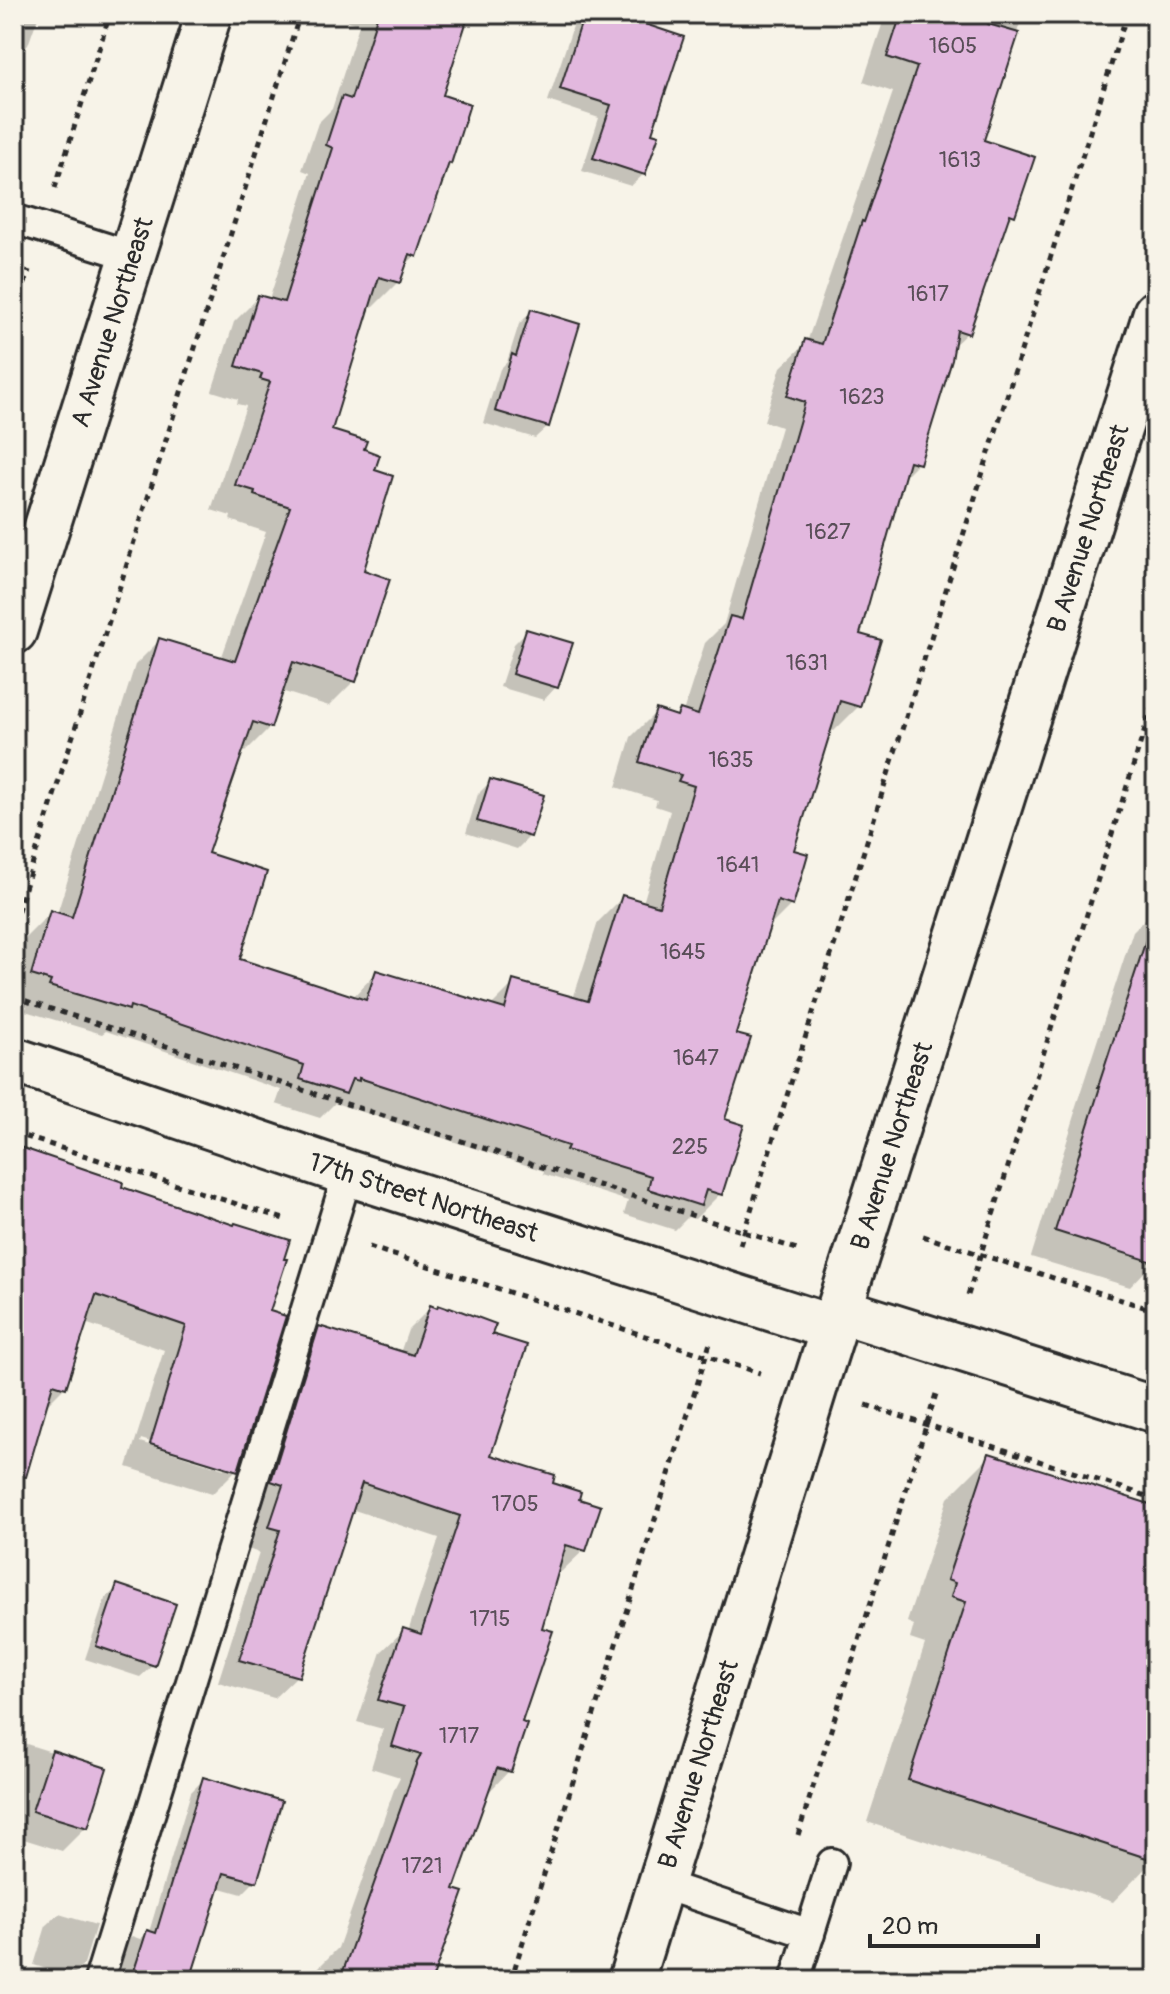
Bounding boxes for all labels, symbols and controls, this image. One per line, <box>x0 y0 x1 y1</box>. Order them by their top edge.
house number: 1605 <box>929 32 977 60</box>
house number: 1613 <box>939 146 981 174</box>
street label: A Avenue Northeast <box>64 213 161 431</box>
house number: 1617 <box>907 280 949 308</box>
house number: 1623 <box>839 383 885 411</box>
street label: B Avenue Northeast <box>1041 420 1137 636</box>
house number: 1627 <box>805 518 851 546</box>
house number: 1631 <box>786 649 828 677</box>
house number: 1635 <box>708 746 754 774</box>
house number: 1641 <box>717 851 759 879</box>
house number: 1645 <box>660 938 706 966</box>
street label: B Avenue Northeast <box>844 1037 940 1254</box>
house number: 1647 <box>673 1044 719 1072</box>
house number: 225 <box>672 1133 708 1161</box>
street label: 17th Street Northeast <box>305 1146 543 1250</box>
house number: 1705 <box>491 1490 539 1518</box>
house number: 1715 <box>470 1605 510 1633</box>
street label: B Avenue Northeast <box>651 1656 746 1873</box>
house number: 1717 <box>439 1722 480 1750</box>
house number: 1721 <box>401 1852 443 1880</box>
scale bar <box>870 1898 1038 1948</box>
text: 20 m <box>882 1912 938 1941</box>

